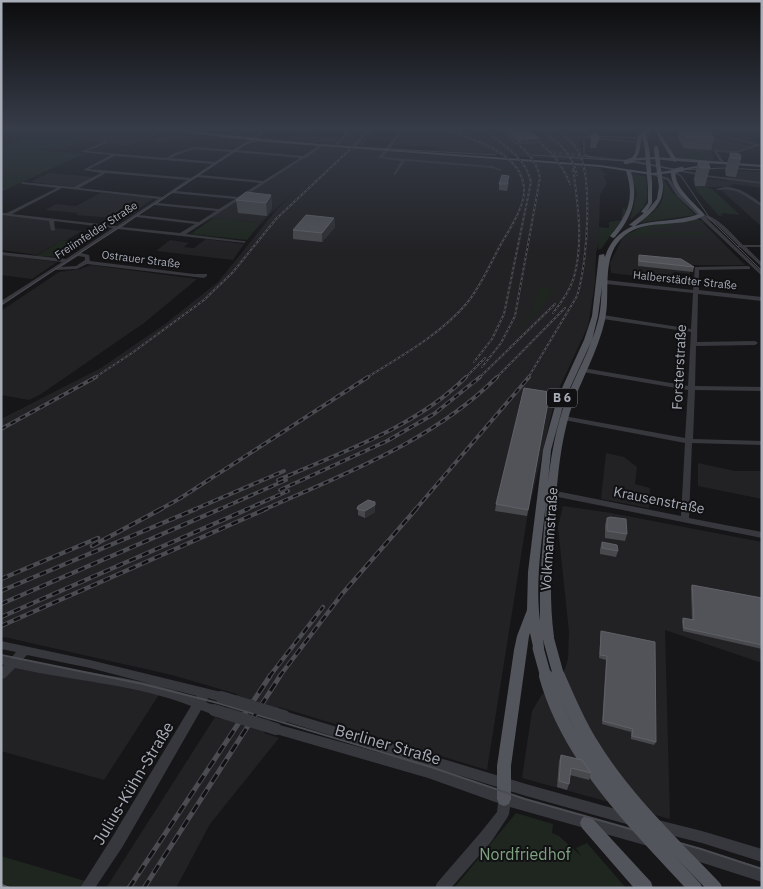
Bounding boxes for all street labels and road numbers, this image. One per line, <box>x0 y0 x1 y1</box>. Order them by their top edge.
street label: Freiimfelder Straße <box>52 198 140 262</box>
street label: Ostrauer Straße <box>101 247 181 271</box>
street label: Halberstädter Straße <box>632 268 738 292</box>
street label: Forsterstraße <box>668 323 690 410</box>
road number: B 6 <box>547 388 577 408</box>
street label: Krausenstraße <box>612 482 706 518</box>
street label: Volkmannstraße <box>536 486 562 591</box>
street label: Julius-Kühn-Straße <box>88 718 178 848</box>
street label: Berliner Straße <box>333 719 443 769</box>

